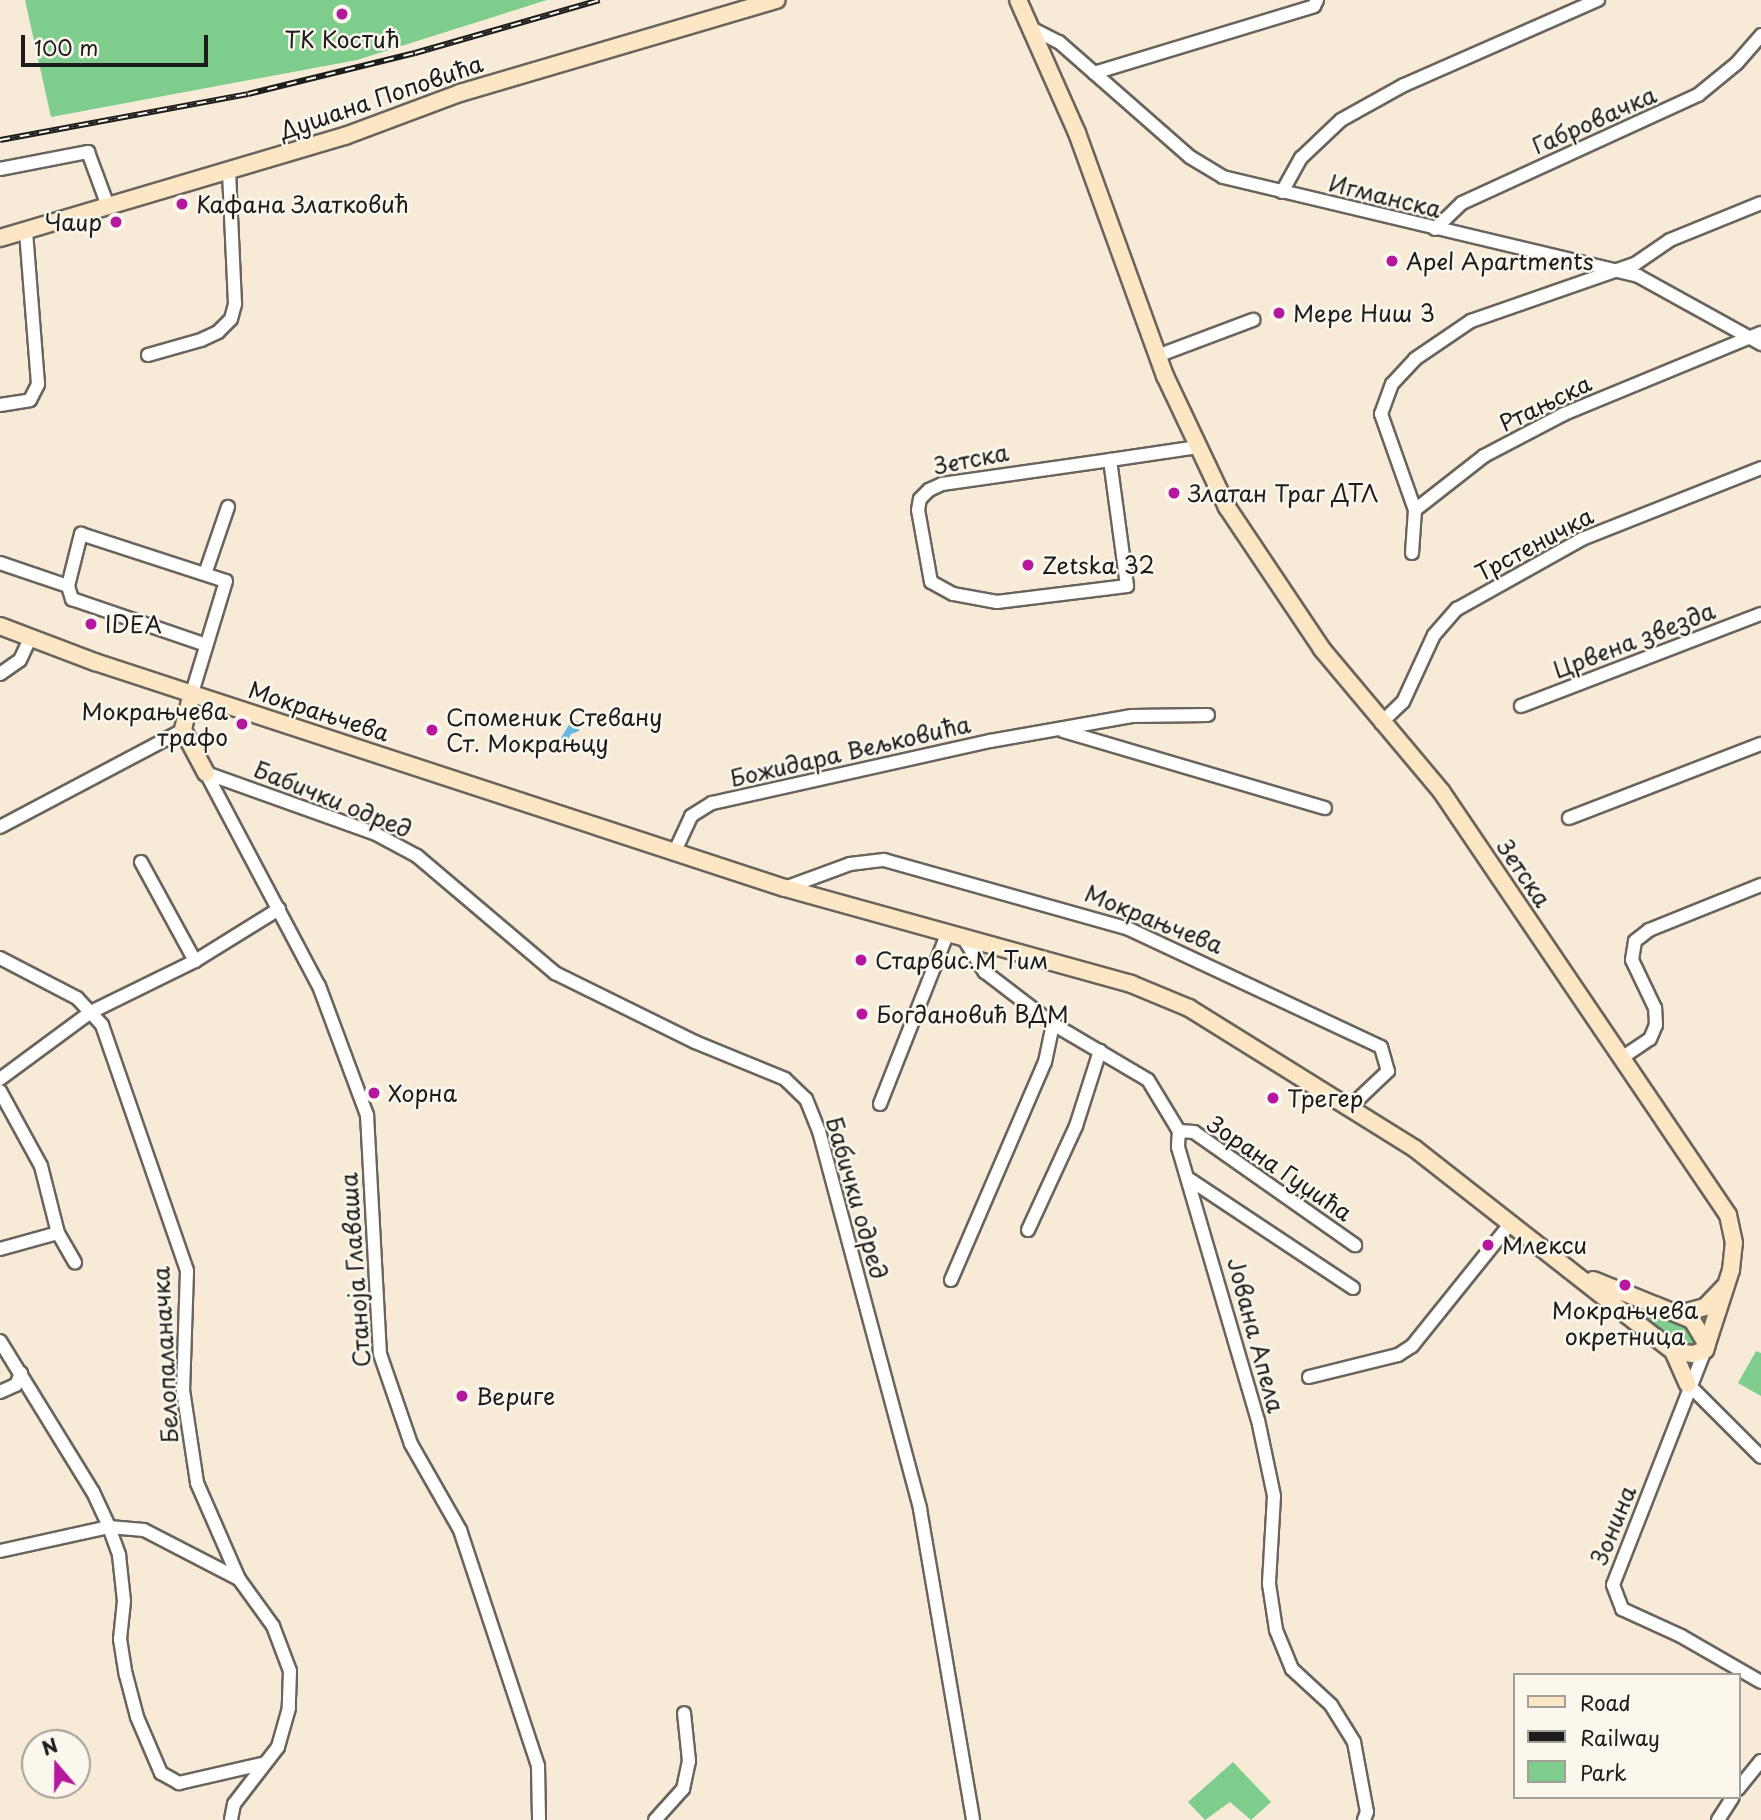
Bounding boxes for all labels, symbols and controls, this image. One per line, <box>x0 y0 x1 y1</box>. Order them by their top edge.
marker: ТК Костић <box>334 6 350 22</box>
scale bar <box>24 21 212 65</box>
place label: ТК Костић <box>284 25 400 53</box>
text: 100 m <box>34 31 98 63</box>
street label: Душана Поповића <box>275 49 487 145</box>
street label: Габровачка <box>1528 80 1660 160</box>
street label: Игманска <box>1326 169 1444 223</box>
place label: Кафана Златковић <box>196 190 410 218</box>
marker: Кафана Златковић <box>174 196 190 212</box>
place label: Чаир <box>45 208 102 236</box>
marker: Чаир <box>108 214 124 230</box>
place label: Apel Apartments <box>1406 247 1595 275</box>
marker: Apel Apartments <box>1384 253 1400 269</box>
place label: Мере Ниш 3 <box>1293 299 1434 327</box>
marker: Мере Ниш 3 <box>1271 305 1287 321</box>
street label: Ртањска <box>1495 369 1595 437</box>
street label: Зетска <box>931 438 1011 480</box>
place label: Златан Траг ДТЛ <box>1188 479 1380 507</box>
marker: Златан Траг ДТЛ <box>1166 485 1182 501</box>
street label: Трстеничка <box>1470 501 1598 587</box>
place label: Zetska 32 <box>1042 551 1155 579</box>
marker: Zetska 32 <box>1020 557 1036 573</box>
street label: Црвена звезда <box>1549 596 1719 684</box>
place label: IDEA <box>105 610 162 638</box>
marker: IDEA <box>83 616 99 632</box>
street label: Мокрањчева <box>245 675 393 747</box>
place label: Мокрањчева трафо <box>82 697 228 751</box>
place label: Споменик Стевану Ст. Мокрањцу <box>446 703 664 757</box>
street label: Божидара Вељковића <box>727 710 973 792</box>
marker: Мокрањчева трафо <box>234 716 250 732</box>
marker: Споменик Стевану Ст. Мокрањцу <box>424 722 440 738</box>
street label: Бабички одред <box>250 755 416 843</box>
street label: Зетска <box>1491 834 1557 912</box>
street label: Мокрањчева <box>1081 879 1227 959</box>
place label: Старвис.М Тим <box>875 946 1049 974</box>
marker: Старвис.М Тим <box>853 952 869 968</box>
place label: Богдановић ВДМ <box>876 1000 1071 1028</box>
marker: Богдановић ВДМ <box>854 1006 870 1022</box>
place label: Хорна <box>388 1079 457 1107</box>
place label: Трегер <box>1287 1084 1363 1112</box>
marker: Хорна <box>366 1085 382 1101</box>
marker: Трегер <box>1265 1090 1281 1106</box>
street label: Зорана Гуџића <box>1202 1109 1358 1227</box>
street label: Бабички одред <box>820 1113 894 1283</box>
street label: Станоја Главаша <box>334 1172 376 1368</box>
place label: Млекси <box>1502 1231 1587 1259</box>
marker: Млекси <box>1480 1237 1496 1253</box>
street label: Јована Апела <box>1222 1254 1290 1416</box>
street label: Белопаланачка <box>147 1266 183 1444</box>
marker: Мокрањчева окретница <box>1617 1277 1633 1293</box>
place label: Мокрањчева окретница <box>1552 1296 1698 1350</box>
place label: Вериге <box>476 1382 555 1410</box>
marker: Вериге <box>454 1388 470 1404</box>
street label: Зонина <box>1585 1481 1641 1569</box>
legend <box>1512 1673 1740 1799</box>
text: Road <box>1580 1686 1631 1718</box>
text: Railway <box>1580 1721 1660 1753</box>
north arrow <box>21 1729 91 1799</box>
text: N <box>38 1730 61 1762</box>
text: Park <box>1580 1756 1627 1788</box>

